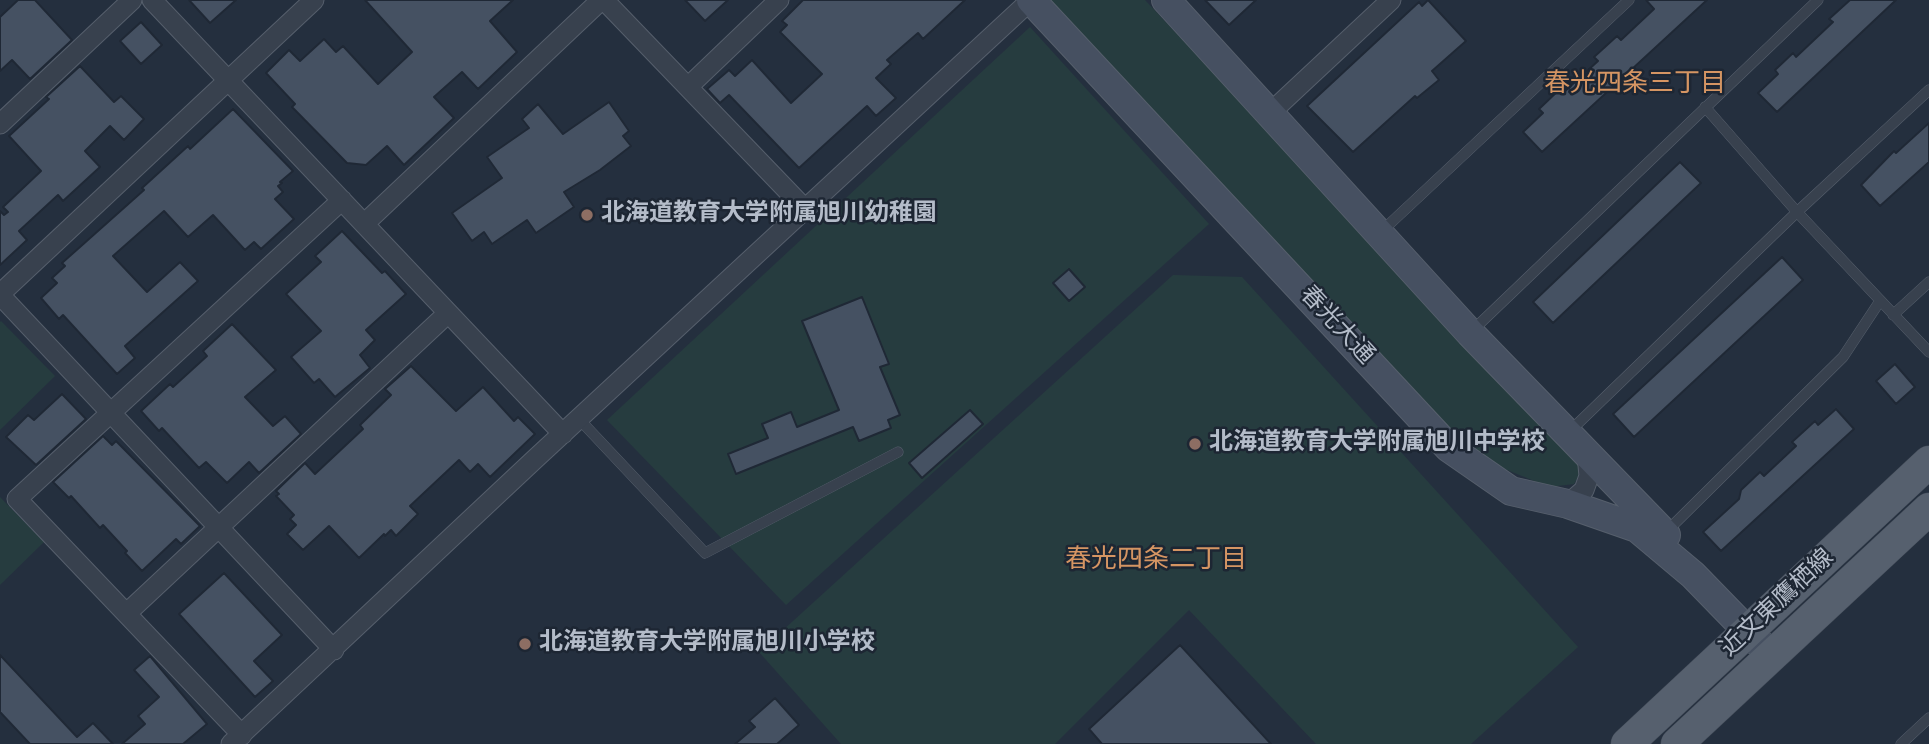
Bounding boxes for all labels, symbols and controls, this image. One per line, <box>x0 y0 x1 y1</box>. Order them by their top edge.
district label: 春光四条三丁目 <box>1544 69 1726 101</box>
place label: 北海道教育大学附属旭川幼稚園 <box>601 201 937 229</box>
marker: 北海道教育大学附属旭川幼稚園 <box>579 207 595 223</box>
street label: 春光大通 <box>1293 281 1379 371</box>
place label: 北海道教育大学附属旭川中学校 <box>1209 430 1545 458</box>
marker: 北海道教育大学附属旭川中学校 <box>1187 436 1203 452</box>
street label: 近文東鷹栖線 <box>1716 544 1840 664</box>
district label: 春光四条二丁目 <box>1065 545 1247 577</box>
place label: 北海道教育大学附属旭川小学校 <box>539 630 875 658</box>
marker: 北海道教育大学附属旭川小学校 <box>517 636 533 652</box>

